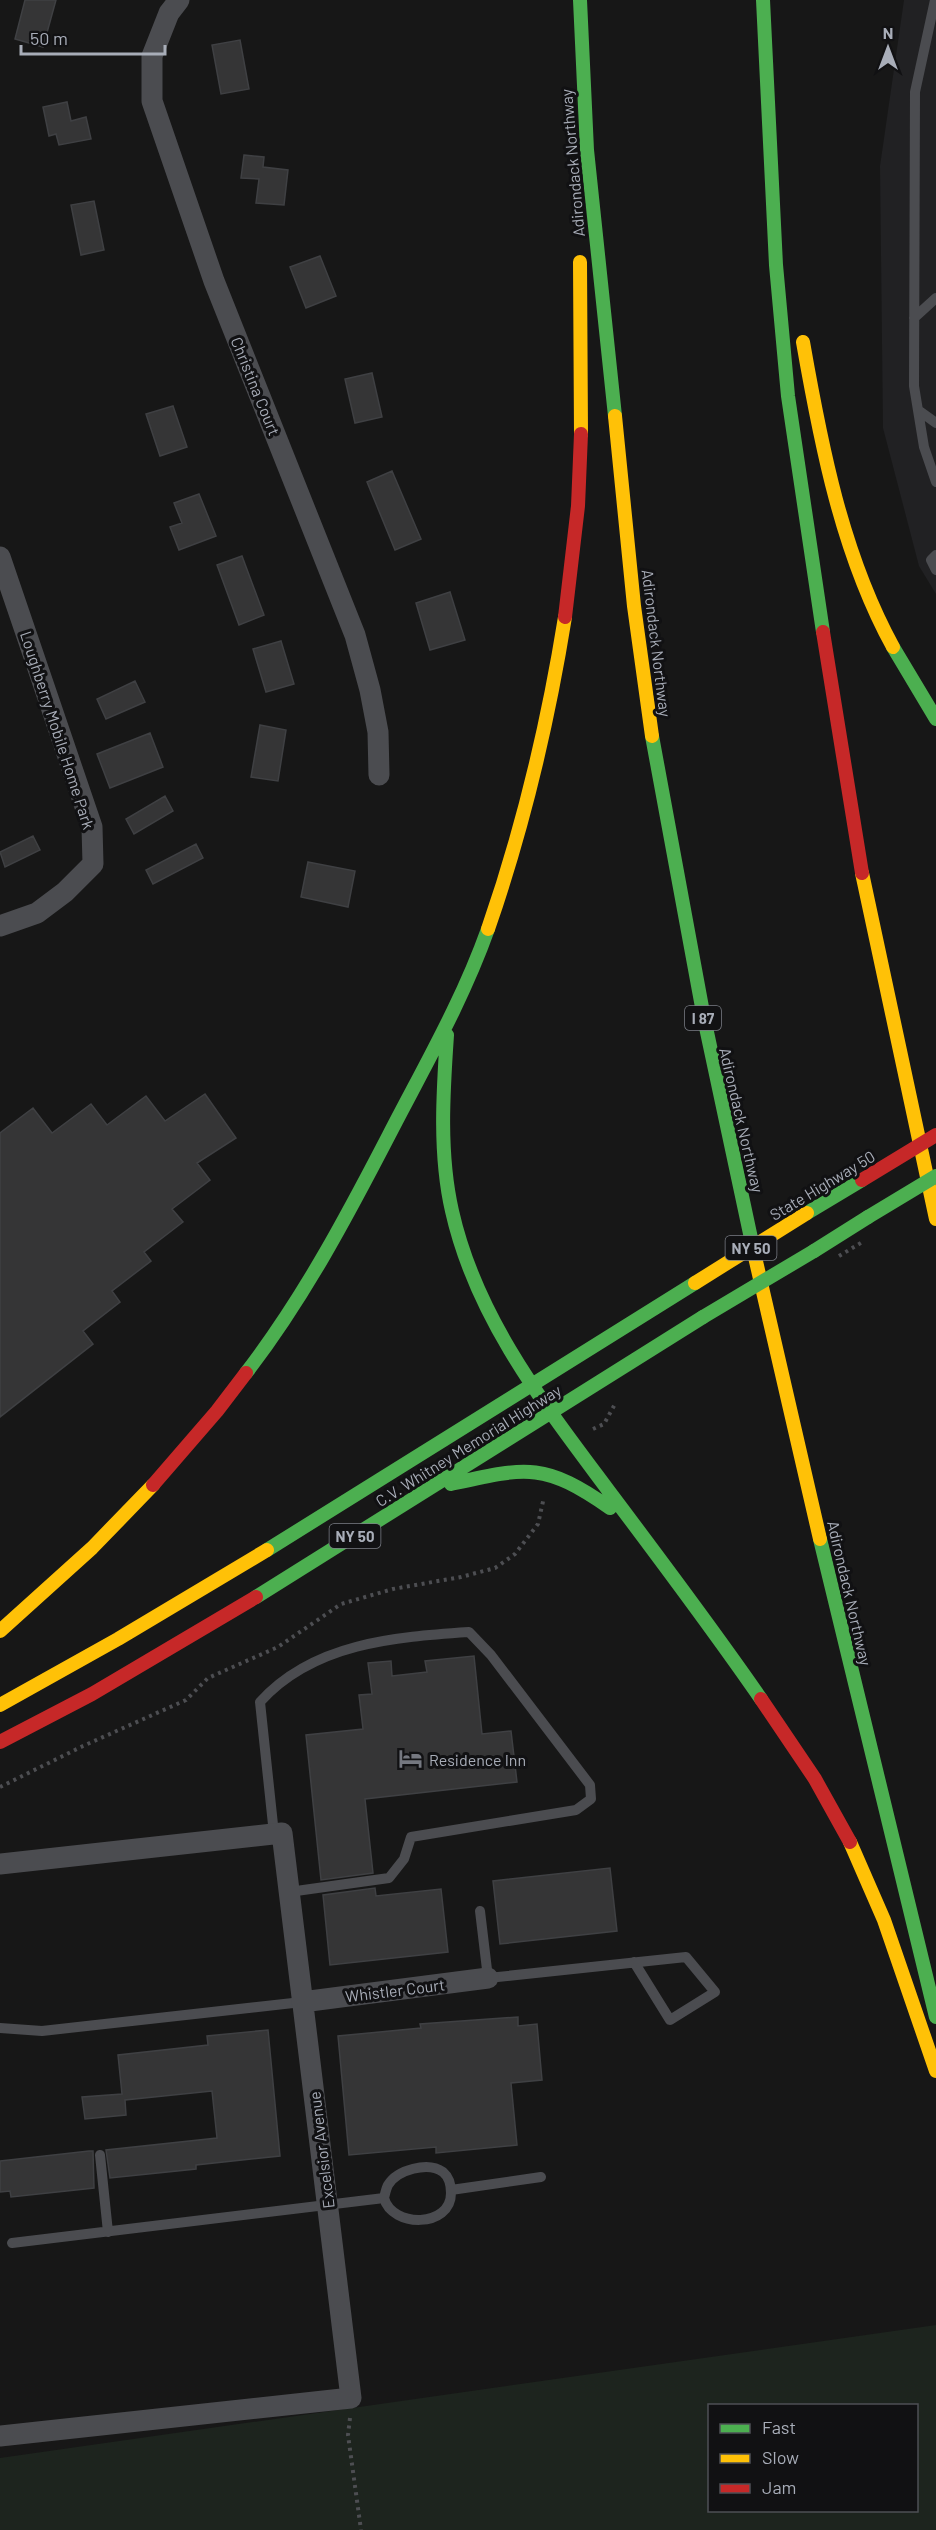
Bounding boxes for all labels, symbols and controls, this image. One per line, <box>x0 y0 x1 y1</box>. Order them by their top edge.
scale bar <box>21 18 165 56</box>
north arrow <box>858 18 918 78</box>
text: N <box>883 23 893 42</box>
text: 50 m <box>30 27 68 49</box>
street label: Adirondack Northway <box>556 88 588 238</box>
street label: Christina Court <box>228 334 284 438</box>
street label: Adirondack Northway <box>639 568 676 718</box>
street label: Loughberry Mobile Home Park <box>17 629 99 831</box>
road number: I 87 <box>685 1006 721 1030</box>
street label: Adirondack Northway <box>716 1046 768 1195</box>
street label: State Highway 50 <box>766 1146 878 1224</box>
road number: NY 50 <box>726 1236 777 1260</box>
street label: C.V. Whitney Memorial Highway <box>372 1380 565 1510</box>
street label: Adirondack Northway <box>824 1519 876 1668</box>
road number: NY 50 <box>330 1524 380 1548</box>
hotel icon: Residence Inn <box>398 1746 424 1772</box>
place label: Residence Inn <box>429 1750 526 1769</box>
street label: Whistler Court <box>344 1974 446 2006</box>
street label: Excelsior Avenue <box>304 2090 338 2210</box>
legend <box>708 2404 918 2512</box>
text: Fast <box>762 2416 796 2438</box>
text: Slow <box>762 2446 799 2468</box>
text: Jam <box>762 2476 796 2498</box>

